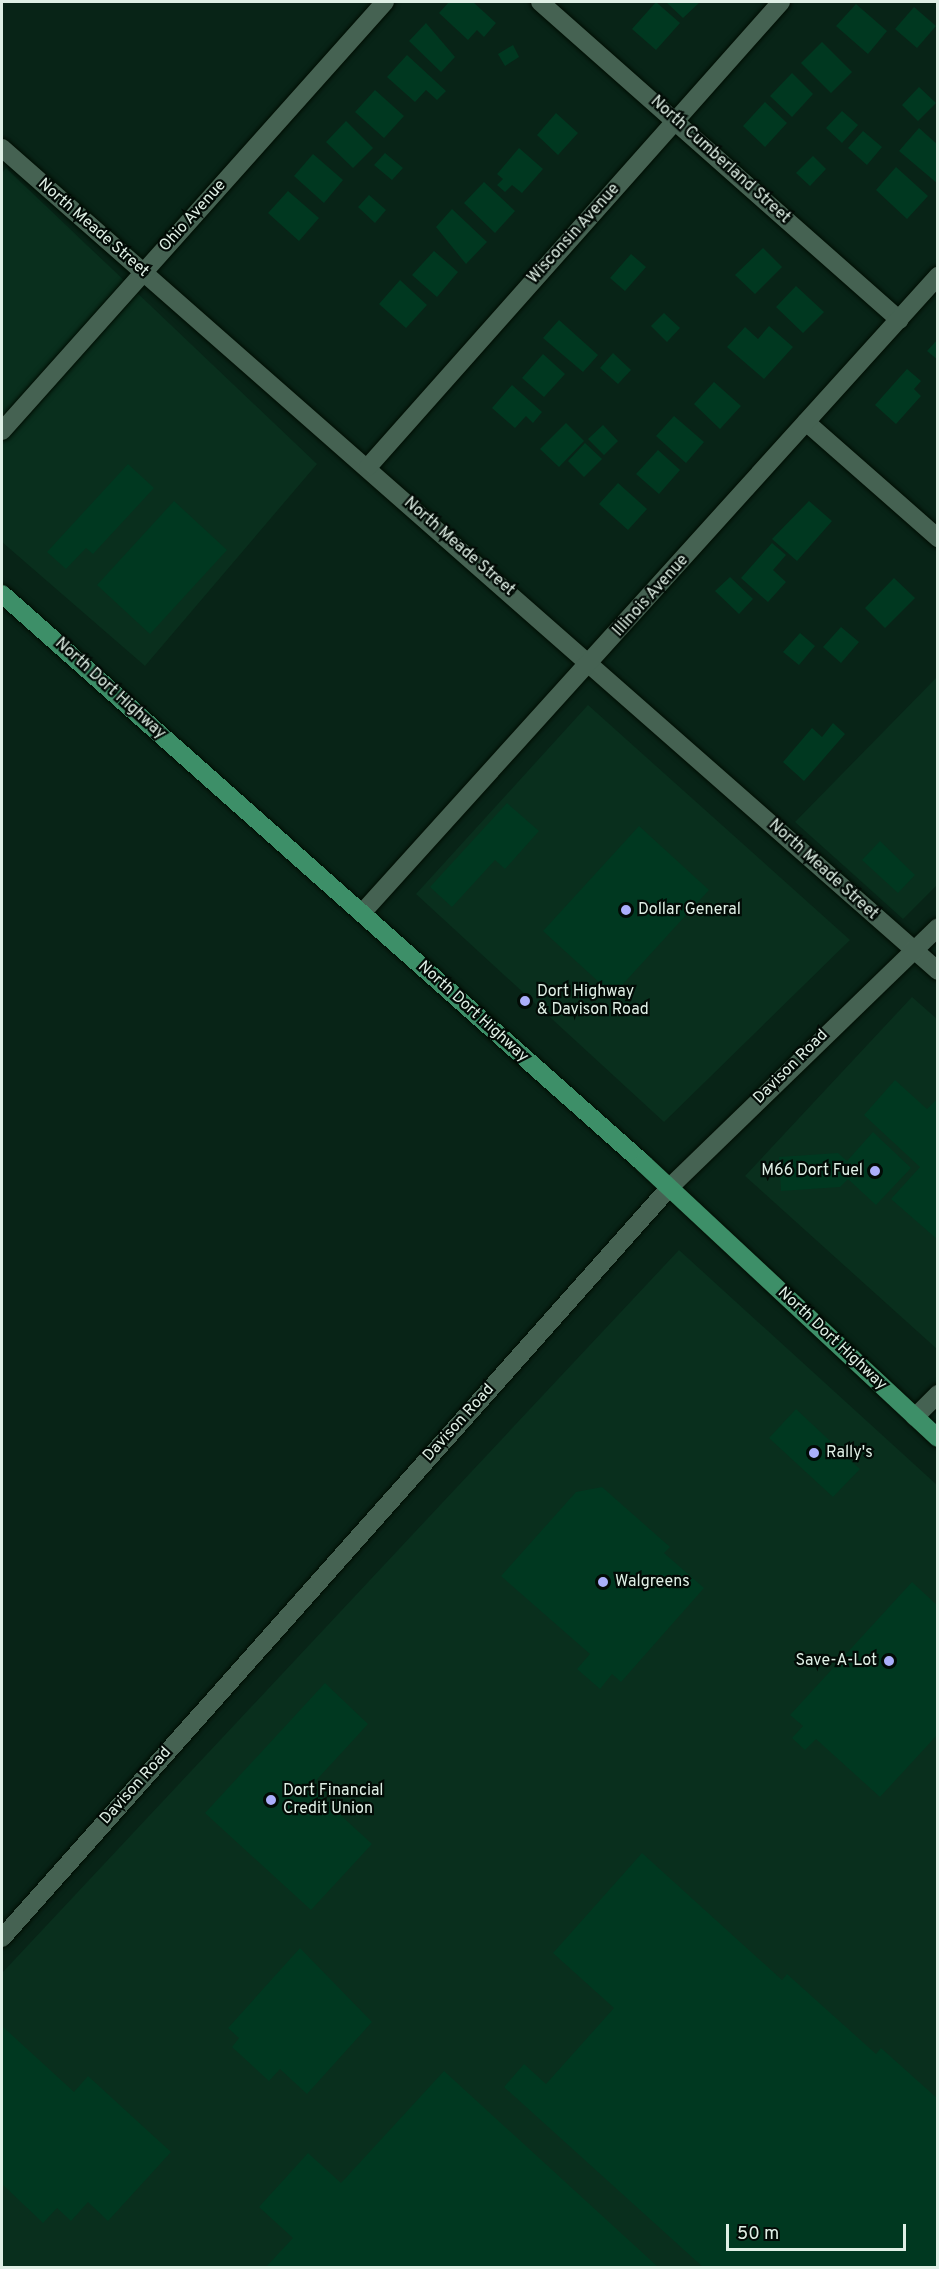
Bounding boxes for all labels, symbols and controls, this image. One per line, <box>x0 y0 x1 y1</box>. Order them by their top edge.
street label: North Cumberland Street <box>646 92 794 228</box>
street label: North Meade Street <box>34 175 152 281</box>
street label: Ohio Avenue <box>155 176 231 256</box>
street label: Wisconsin Avenue <box>524 180 624 288</box>
street label: North Meade Street <box>400 494 518 600</box>
street label: Illinois Avenue <box>609 551 693 641</box>
street label: North Dort Highway <box>51 634 169 744</box>
street label: North Meade Street <box>764 816 882 924</box>
place label: Dollar General <box>638 900 741 920</box>
marker: Dollar General <box>619 903 633 917</box>
street label: North Dort Highway <box>414 957 532 1067</box>
place label: Dort Highway & Davison Road <box>537 982 649 1020</box>
marker: Dort Highway & Davison Road <box>518 994 532 1008</box>
street label: Davison Road <box>750 1026 832 1108</box>
place label: M66 Dort Fuel <box>761 1161 863 1181</box>
marker: M66 Dort Fuel <box>868 1164 882 1178</box>
street label: North Dort Highway <box>773 1283 891 1395</box>
street label: Davison Road <box>419 1380 499 1466</box>
place label: Rally's <box>826 1443 873 1463</box>
marker: Rally's <box>807 1446 821 1460</box>
place label: Walgreens <box>615 1572 690 1592</box>
marker: Walgreens <box>596 1575 610 1589</box>
place label: Save-A-Lot <box>795 1651 877 1671</box>
marker: Save-A-Lot <box>882 1654 896 1668</box>
street label: Davison Road <box>96 1743 176 1829</box>
place label: Dort Financial Credit Union <box>283 1781 384 1819</box>
marker: Dort Financial Credit Union <box>264 1793 278 1807</box>
scale bar <box>729 2212 909 2250</box>
text: 50 m <box>737 2223 779 2246</box>

